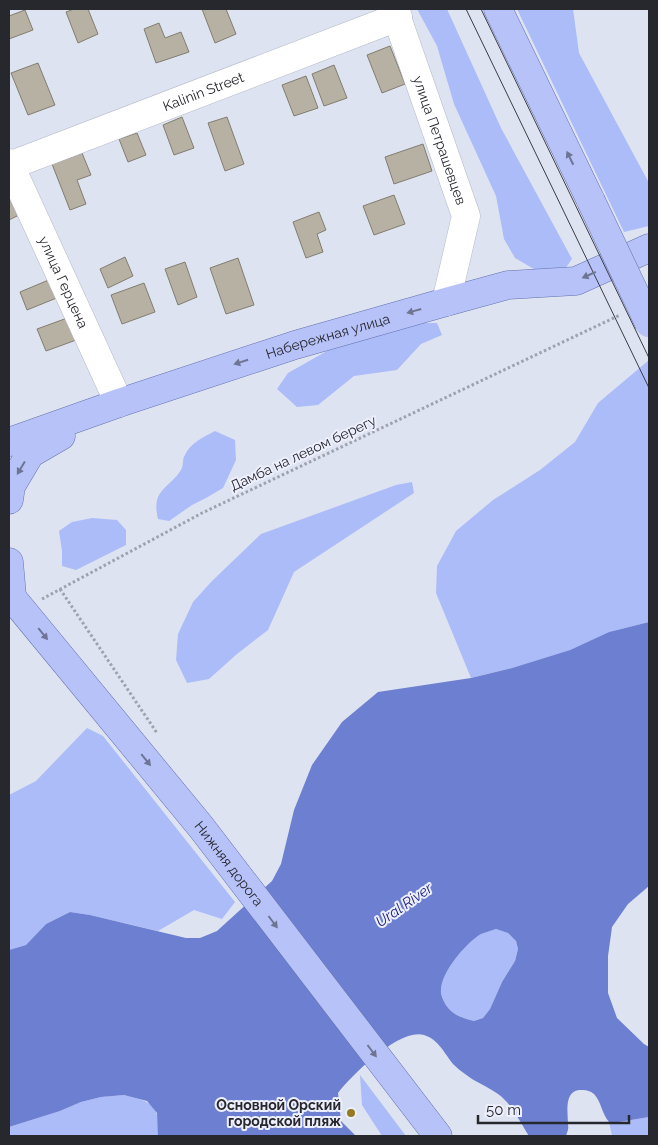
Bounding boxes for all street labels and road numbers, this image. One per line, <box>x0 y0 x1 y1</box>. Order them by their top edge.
street label: Kalinin Street <box>161 69 246 114</box>
street label: улица Петрашевцев <box>410 74 469 207</box>
street label: улица Герцена <box>36 234 92 331</box>
street label: Набережная улица <box>264 310 392 362</box>
street label: Дамба на левом берегу <box>227 412 379 494</box>
street label: Нижняя дорога <box>191 818 267 909</box>

